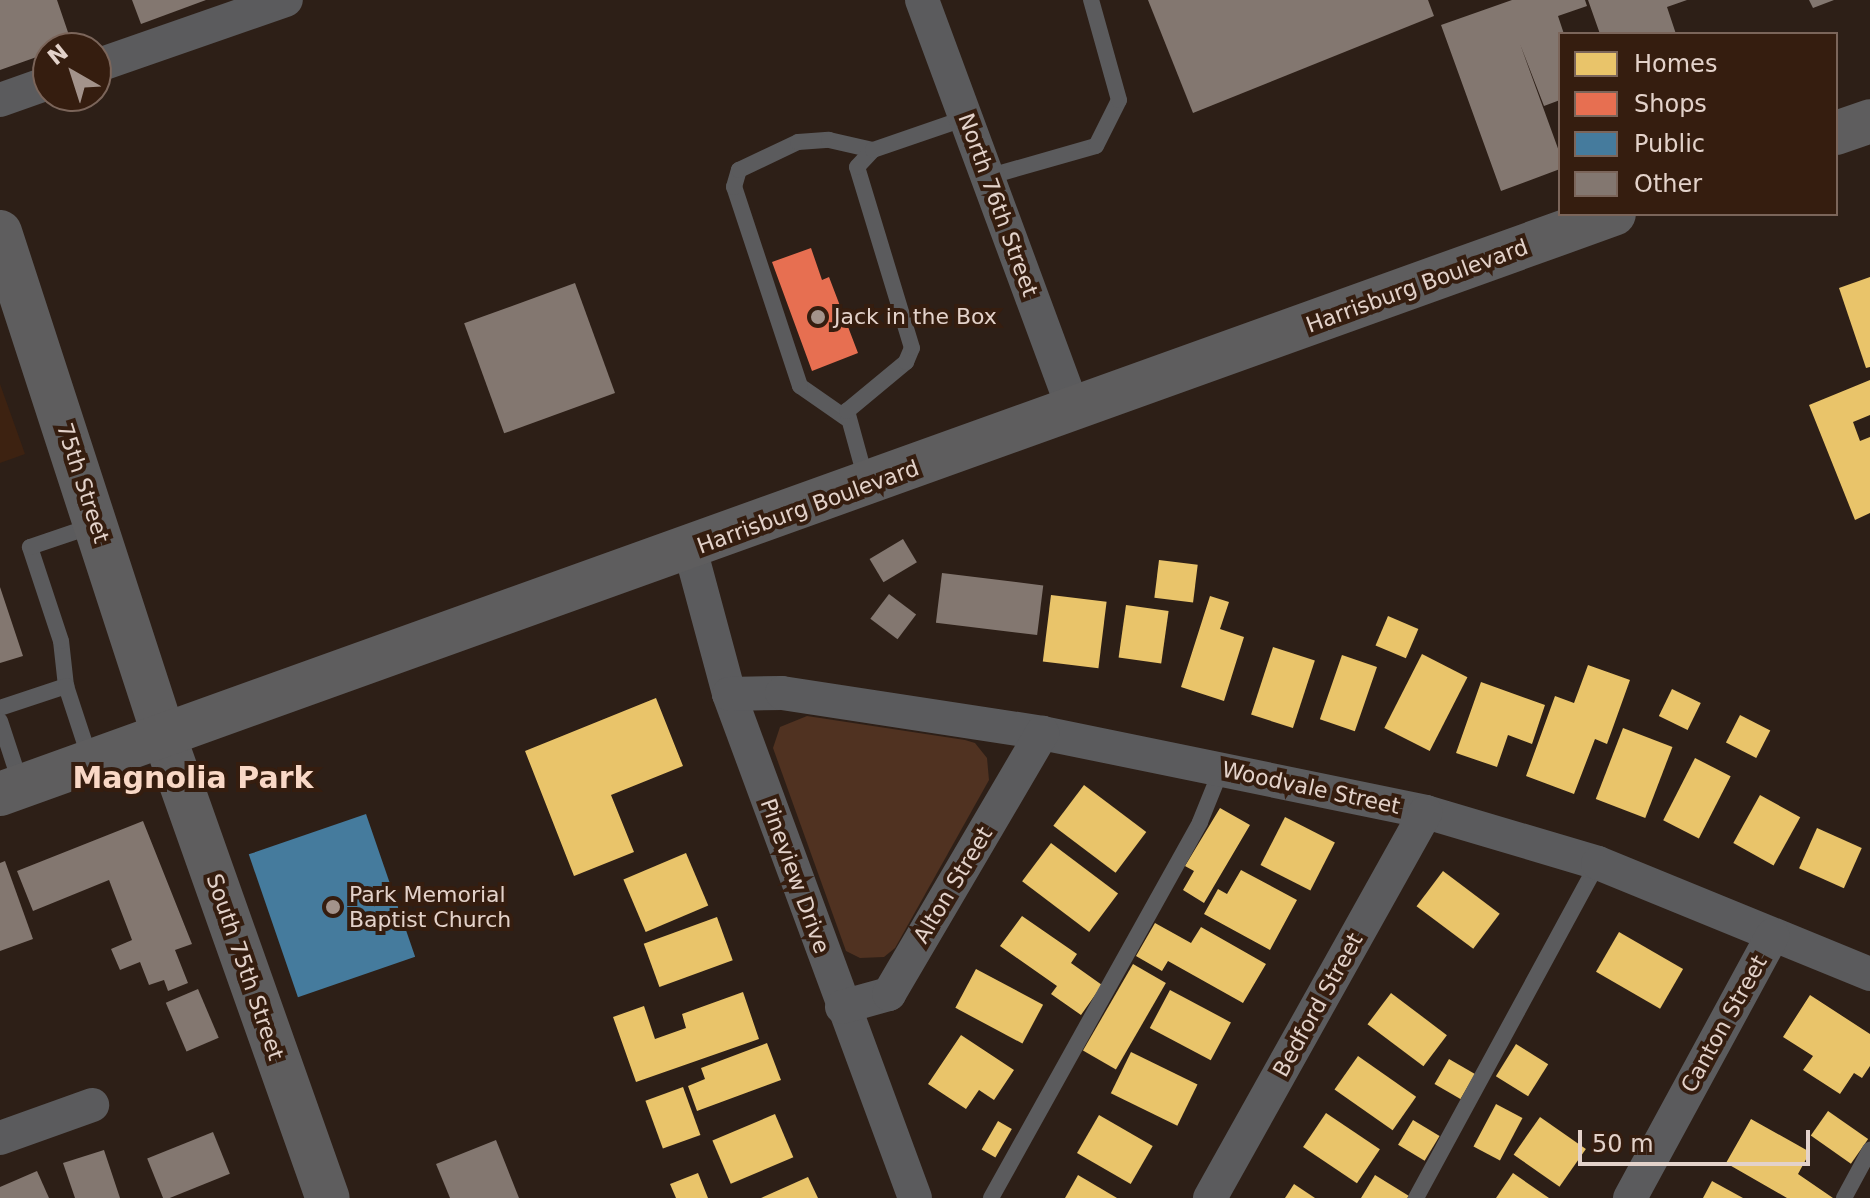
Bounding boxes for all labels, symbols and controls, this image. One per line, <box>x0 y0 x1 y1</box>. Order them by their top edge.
north arrow <box>32 32 112 112</box>
legend <box>1558 32 1838 216</box>
text: N <box>43 39 73 70</box>
text: Homes <box>1634 50 1717 78</box>
text: Shops <box>1634 90 1707 118</box>
street label: North 76th Street <box>953 110 1043 300</box>
text: Public <box>1634 130 1705 158</box>
text: Other <box>1634 170 1702 198</box>
street label: Harrisburg Boulevard <box>1302 234 1532 338</box>
place label: Jack in the Box <box>834 304 997 330</box>
marker: Jack in the Box <box>809 308 827 326</box>
street label: 75th Street <box>51 420 115 546</box>
street label: Harrisburg Boulevard <box>693 455 923 559</box>
street label: Woodvale Street <box>1220 756 1402 820</box>
district label: Magnolia Park <box>73 760 313 796</box>
street label: Pineview Drive <box>755 795 835 957</box>
street label: Alton Street <box>908 822 998 948</box>
street label: South 75th Street <box>201 870 289 1064</box>
place label: Park Memorial Baptist Church <box>349 881 511 932</box>
marker: Park Memorial Baptist Church <box>324 898 342 916</box>
street label: Bedford Street <box>1268 929 1368 1081</box>
street label: Canton Street <box>1675 951 1773 1097</box>
scale bar <box>1582 1114 1814 1164</box>
text: 50 m <box>1592 1130 1654 1158</box>

